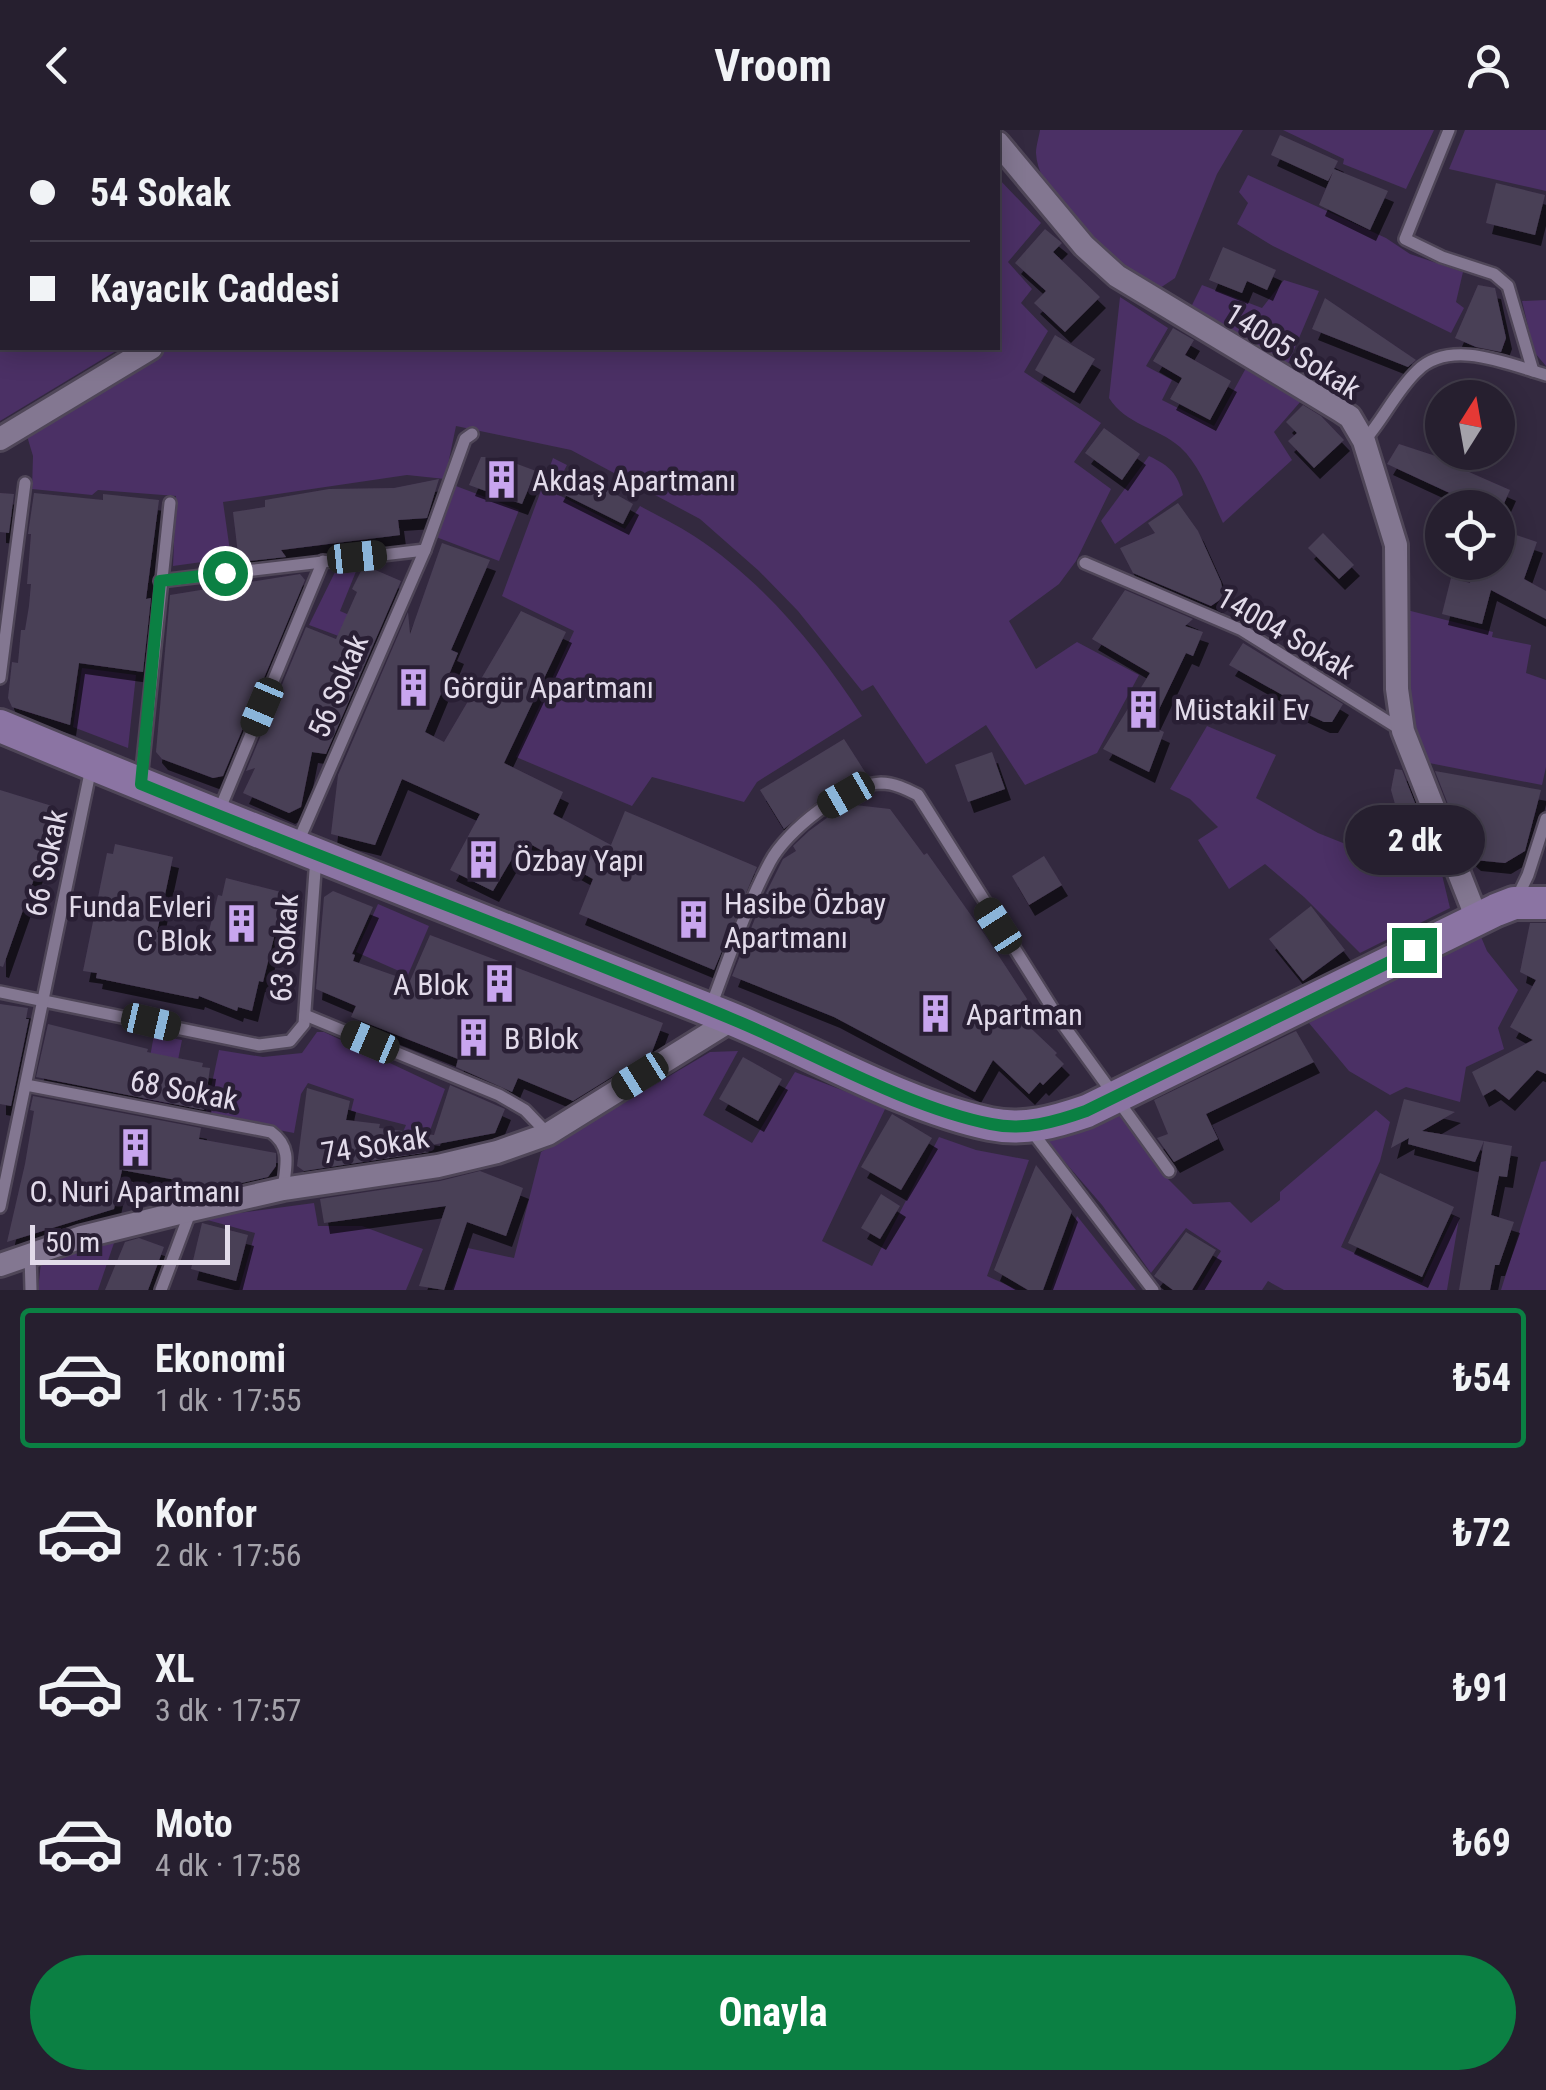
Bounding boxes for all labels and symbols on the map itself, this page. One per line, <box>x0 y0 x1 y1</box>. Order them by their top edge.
street label: 14005 Sokak <box>1219 296 1368 407</box>
north arrow <box>1425 380 1515 470</box>
building icon: Akdaş Apartmanı <box>481 459 523 501</box>
place label: Akdaş Apartmanı <box>532 463 736 498</box>
car <box>326 539 388 575</box>
route start <box>203 551 248 596</box>
street label: 14004 Sokak <box>1211 580 1361 687</box>
street label: 56 Sokak <box>301 629 375 743</box>
building icon: Görgür Apartmanı <box>392 666 434 708</box>
place label: Görgür Apartmanı <box>443 670 654 705</box>
car <box>236 674 288 740</box>
building icon: Müstakil Ev <box>1123 688 1165 730</box>
place label: Müstakil Ev <box>1174 692 1310 727</box>
car <box>813 767 879 823</box>
callout: 2 dk <box>1344 805 1484 875</box>
street label: 66 Sokak <box>18 806 74 920</box>
building icon: Özbay Yapı <box>463 839 505 881</box>
place label: Özbay Yapı <box>514 843 644 878</box>
place label: Hasibe Özbay Apartmanı <box>724 886 886 955</box>
place label: Funda Evleri C Blok <box>68 889 212 958</box>
street label: 63 Sokak <box>263 892 305 1003</box>
car <box>969 893 1027 959</box>
building icon: Hasibe Özbay Apartmanı <box>673 899 715 941</box>
building icon: Funda Evleri C Blok <box>221 902 263 944</box>
route end <box>1392 928 1437 973</box>
building icon: A Blok <box>478 963 520 1005</box>
place label: A Blok <box>393 967 469 1002</box>
building icon: Apartman <box>915 993 957 1035</box>
place label: Apartman <box>966 997 1083 1032</box>
car <box>118 1001 184 1043</box>
car <box>337 1016 403 1068</box>
building icon: B Blok <box>453 1017 495 1059</box>
place label: B Blok <box>504 1021 580 1056</box>
car <box>607 1047 673 1105</box>
street label: 68 Sokak <box>127 1062 241 1118</box>
street label: 74 Sokak <box>319 1119 432 1171</box>
building icon: O. Nuri Apartmanı <box>114 1126 156 1168</box>
place label: O. Nuri Apartmanı <box>29 1174 241 1209</box>
scale bar <box>30 1220 230 1264</box>

